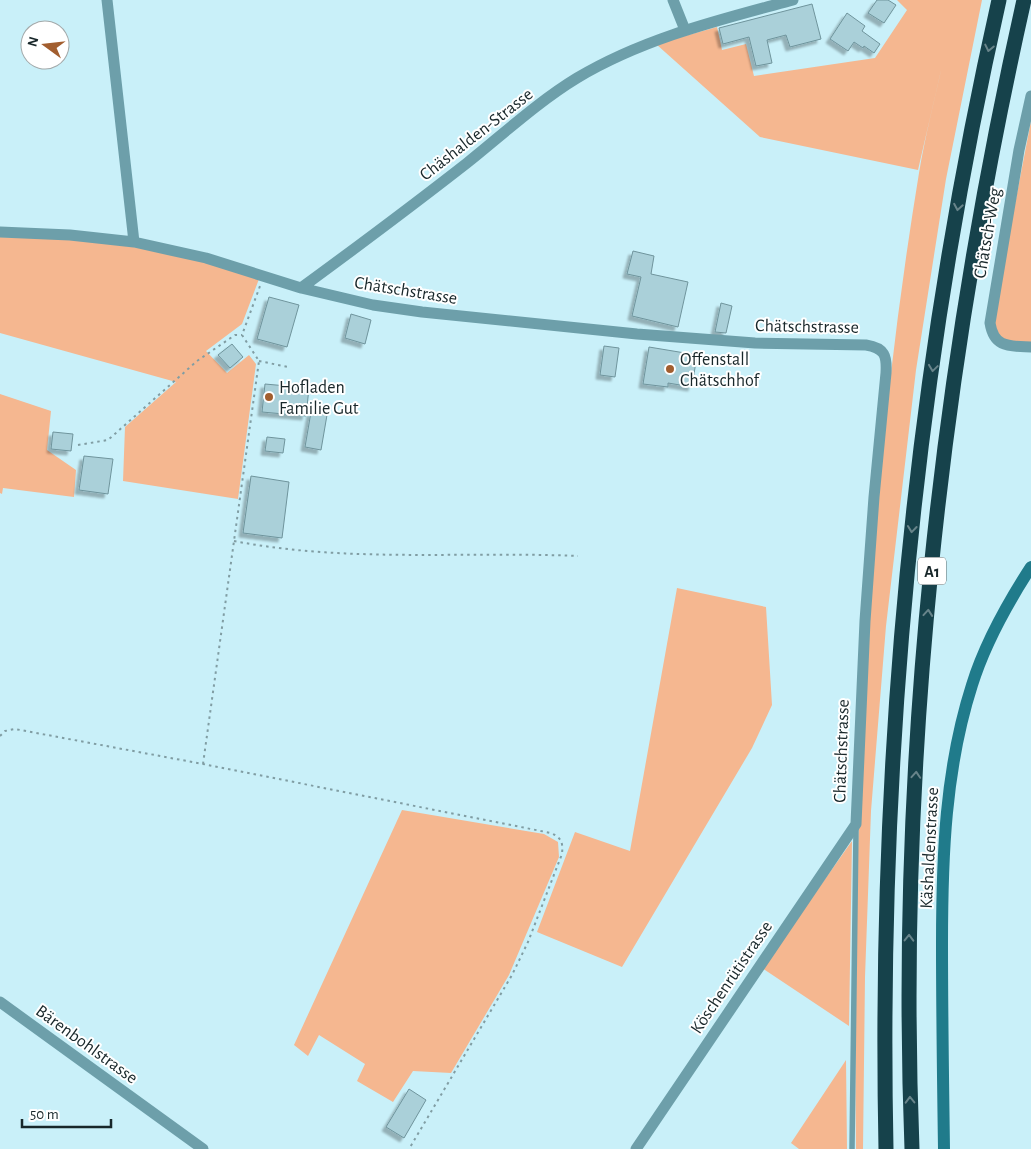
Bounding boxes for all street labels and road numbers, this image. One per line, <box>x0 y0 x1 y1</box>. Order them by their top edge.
street label: Chäshalden-Strasse <box>417 85 537 184</box>
street label: Chätsch-Weg <box>971 186 1005 280</box>
street label: Chätschstrasse <box>353 274 458 308</box>
street label: Chätschstrasse <box>755 317 859 337</box>
road number: A1 <box>918 558 946 584</box>
street label: Chätschstrasse <box>831 699 853 803</box>
street label: Käshaldenstrasse <box>918 787 942 909</box>
street label: Köschenrütistrasse <box>688 918 776 1037</box>
street label: Bärenbohlstrasse <box>32 1002 141 1088</box>

